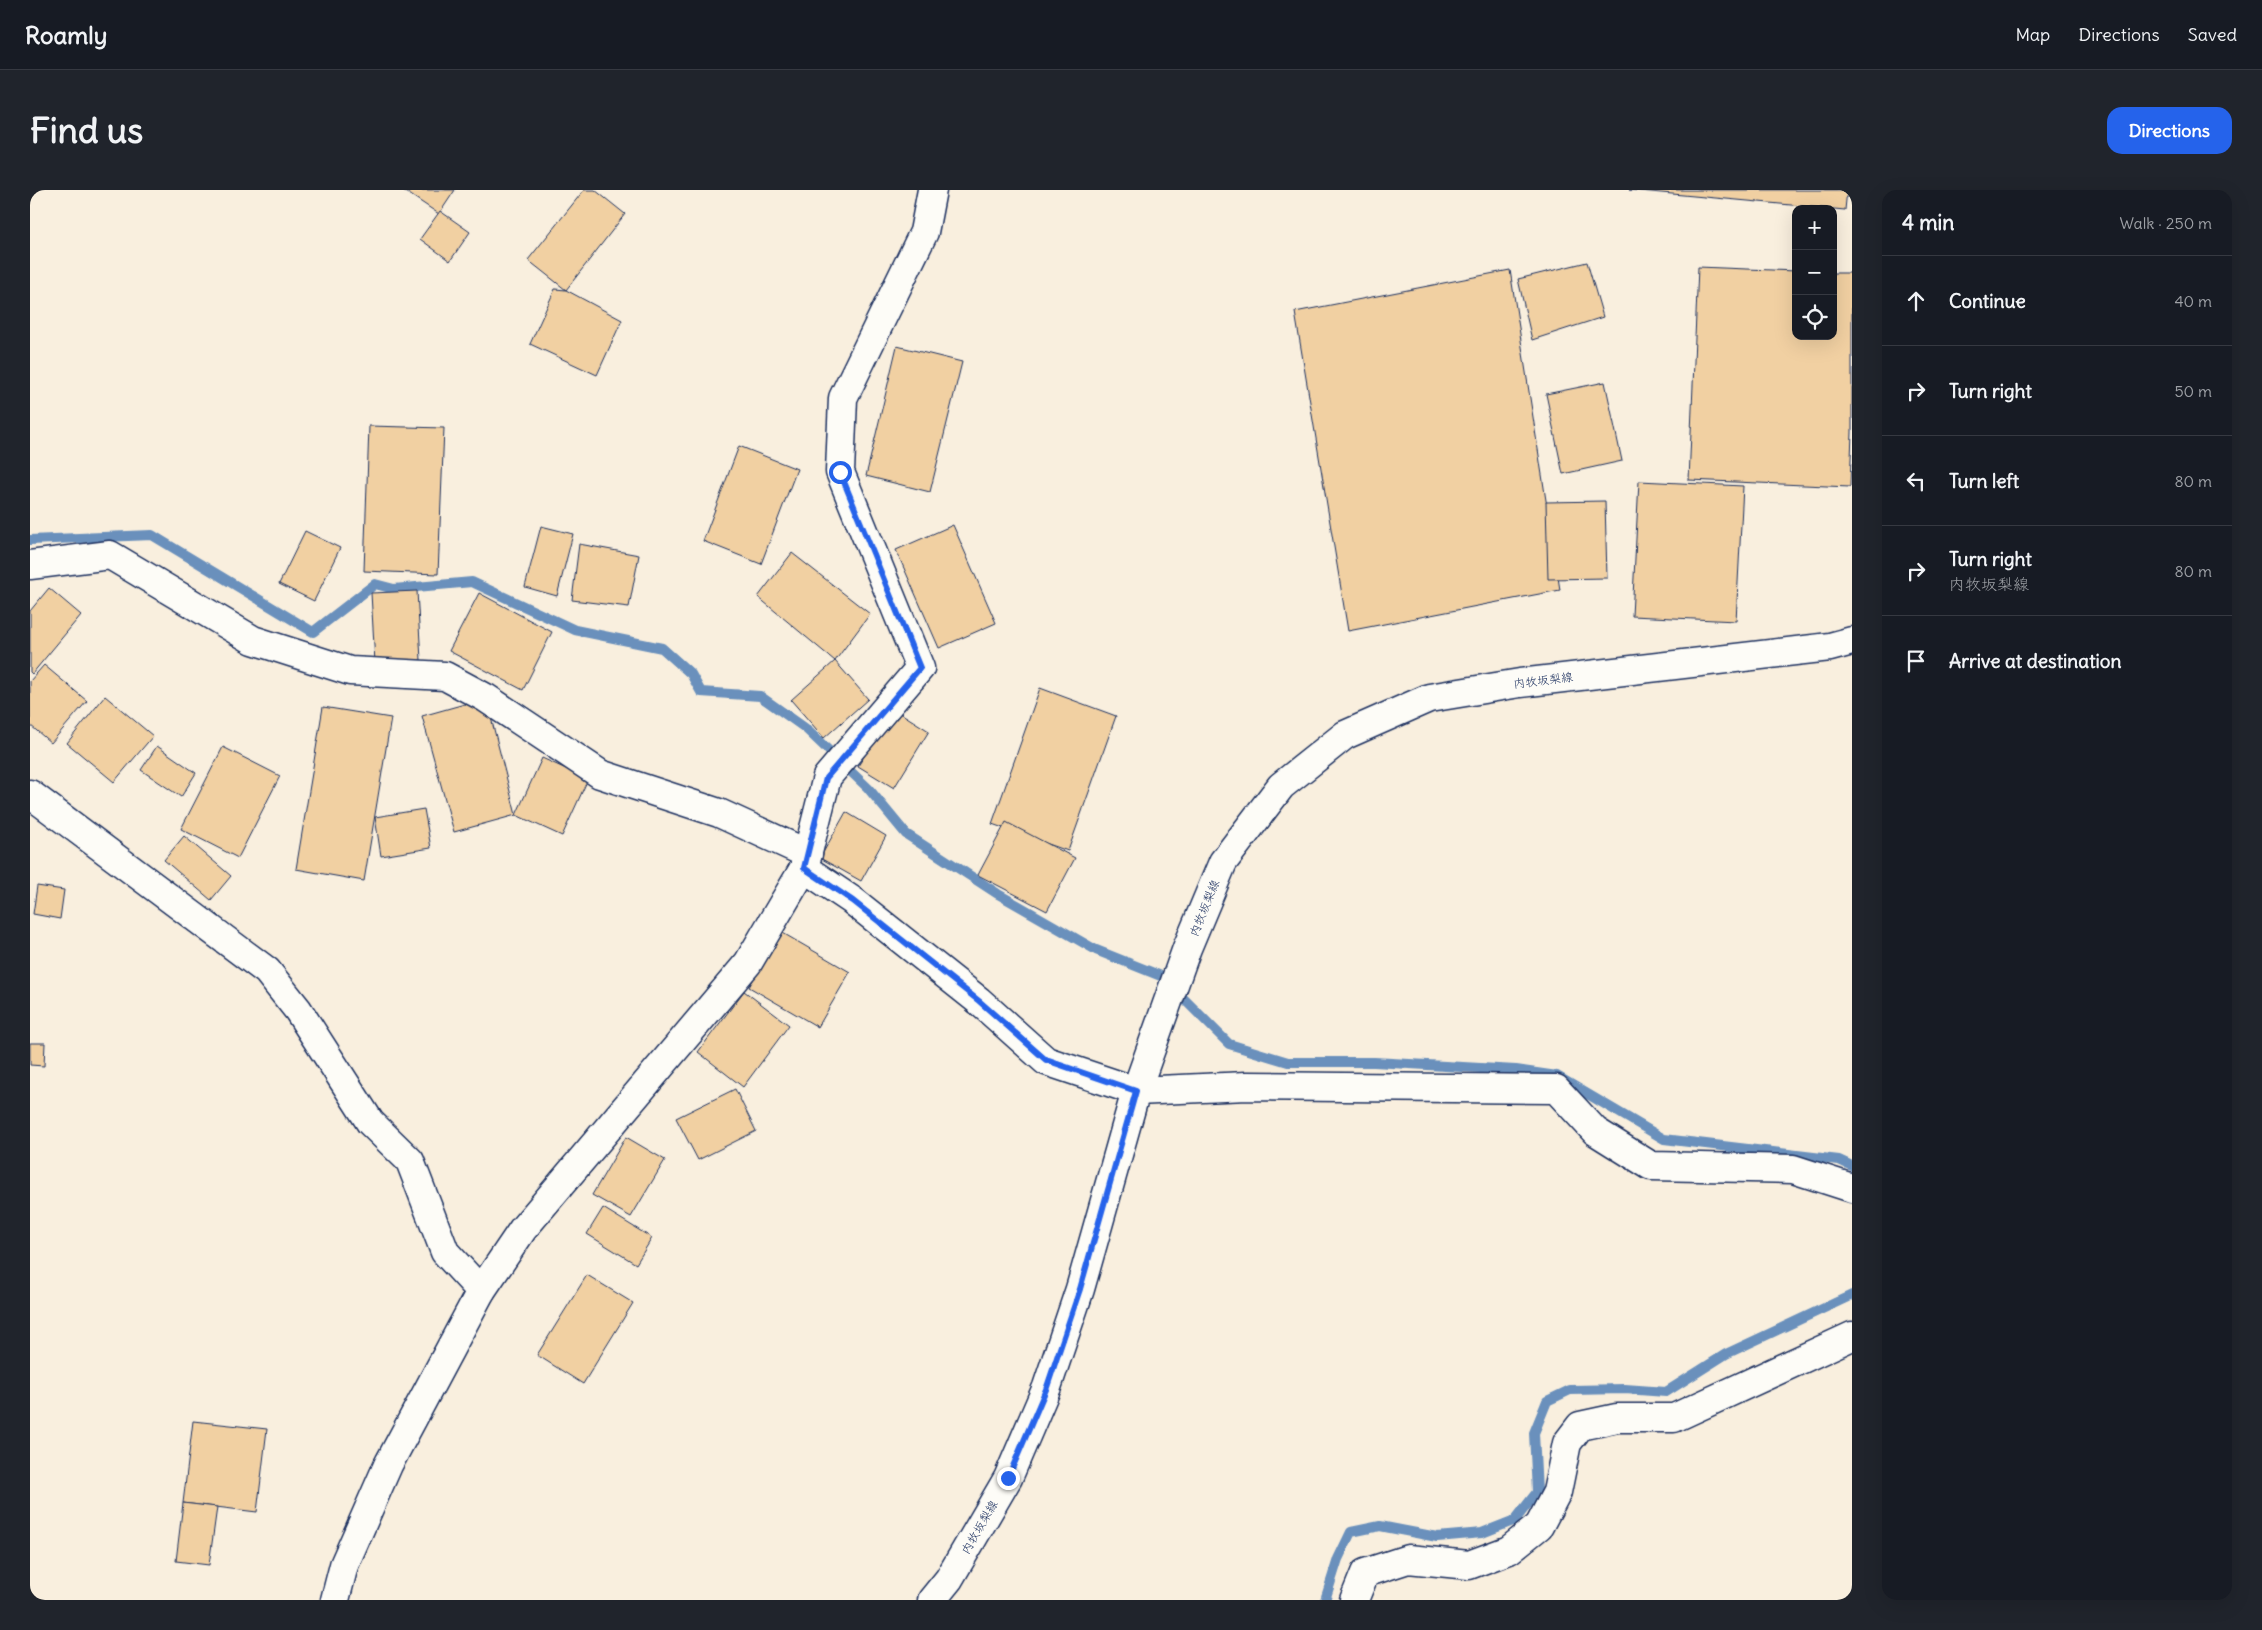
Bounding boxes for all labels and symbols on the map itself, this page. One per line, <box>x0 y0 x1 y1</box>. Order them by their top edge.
route start <box>829 461 852 484</box>
street label: 内牧坂梨線 <box>1512 669 1574 691</box>
street label: 内牧坂梨線 <box>1186 877 1222 939</box>
route end <box>997 1467 1020 1490</box>
street label: 内牧坂梨線 <box>958 1497 1000 1557</box>

